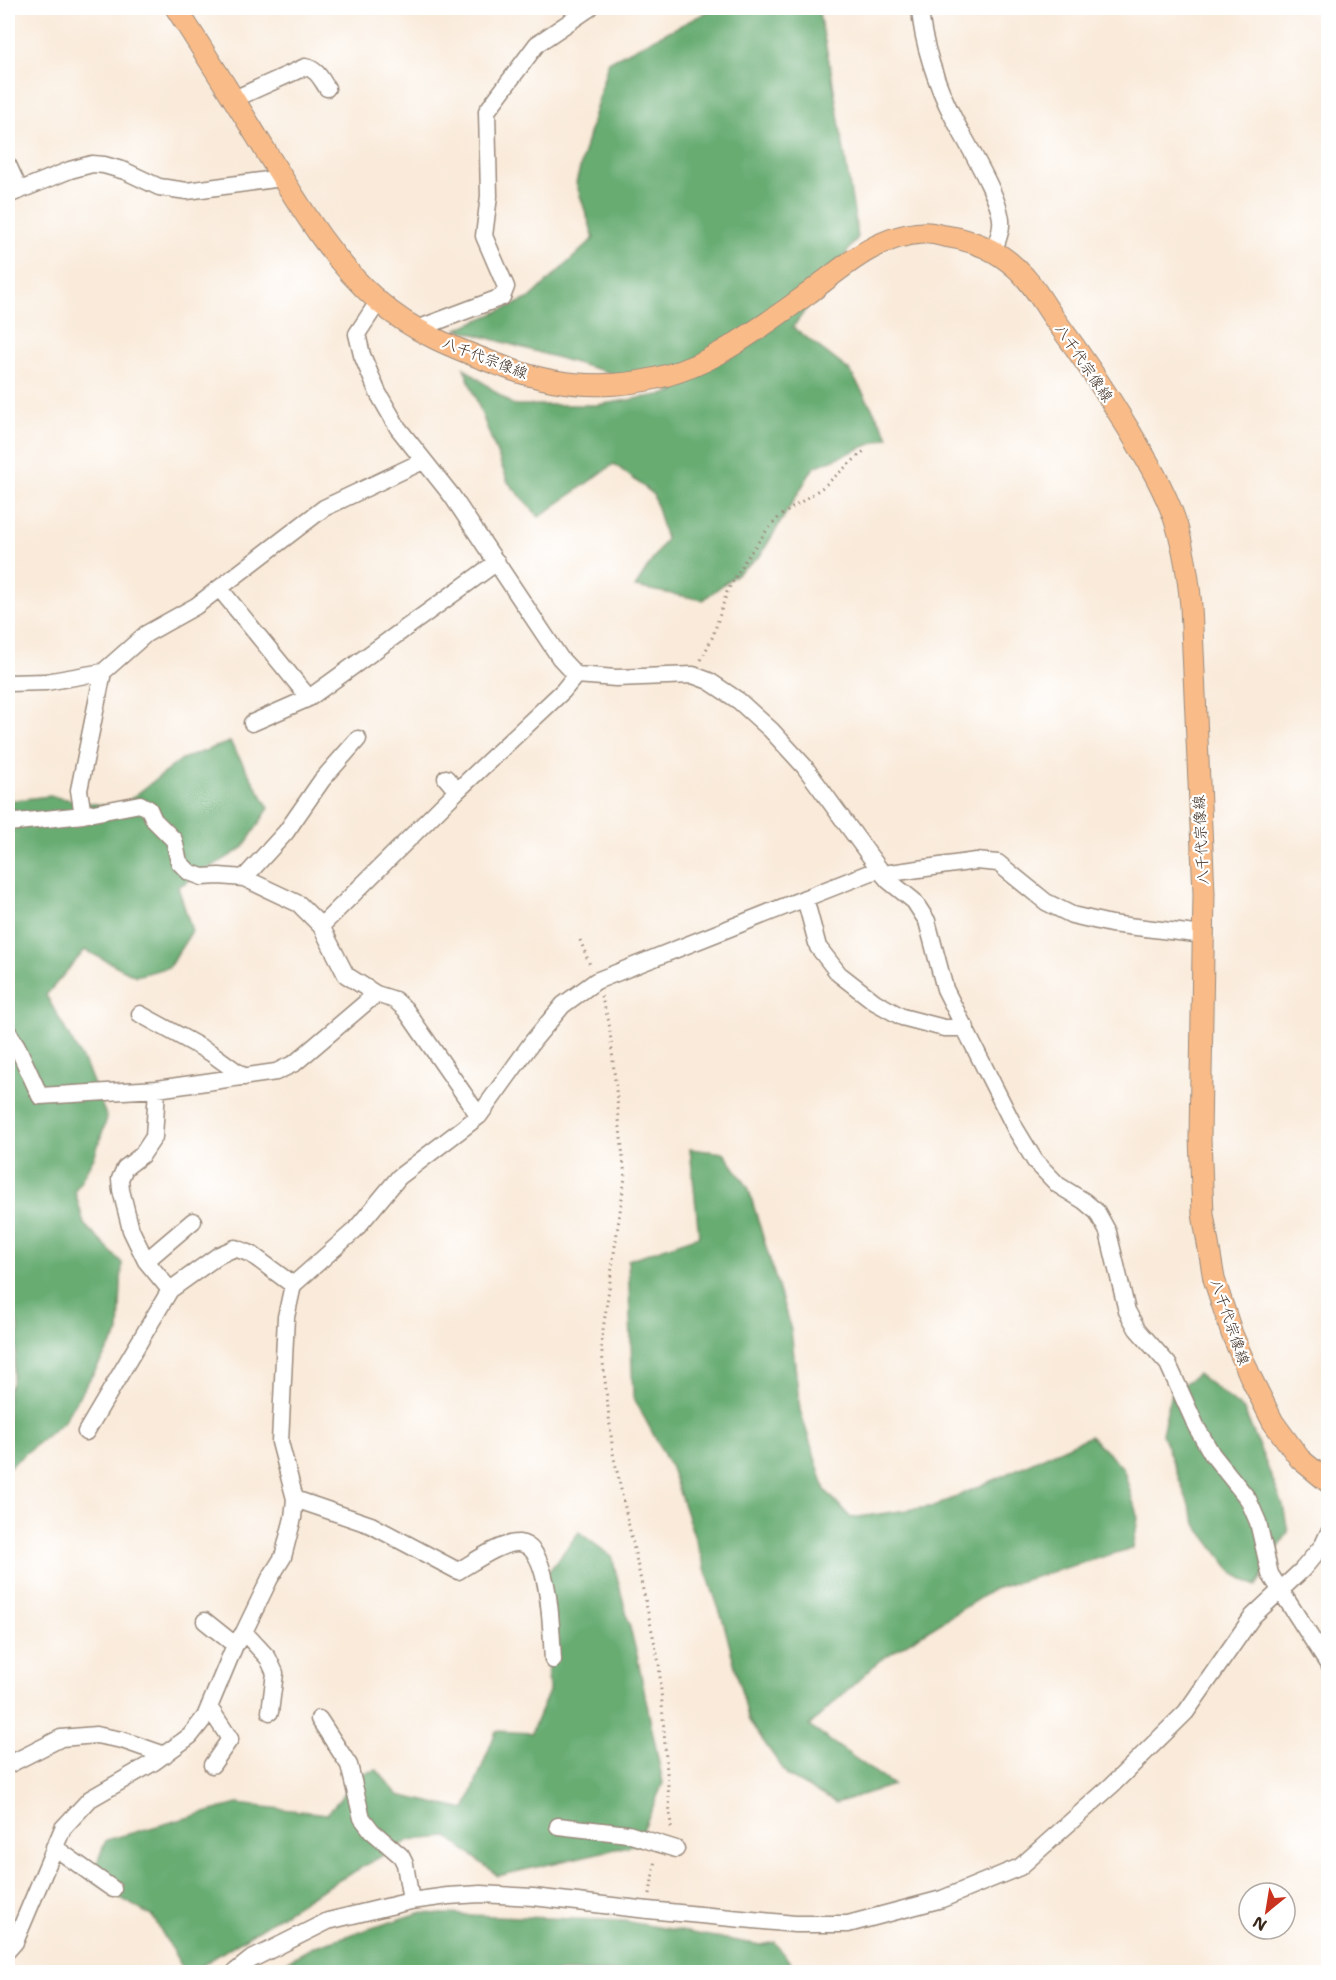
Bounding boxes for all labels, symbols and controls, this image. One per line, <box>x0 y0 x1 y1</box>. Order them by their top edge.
street label: 八千代宗像線 <box>1051 320 1117 406</box>
street label: 八千代宗像線 <box>439 333 531 383</box>
street label: 八千代宗像線 <box>1189 795 1213 885</box>
street label: 八千代宗像線 <box>1206 1276 1254 1368</box>
north arrow <box>1237 1881 1297 1941</box>
text: N <box>1249 1911 1270 1936</box>

